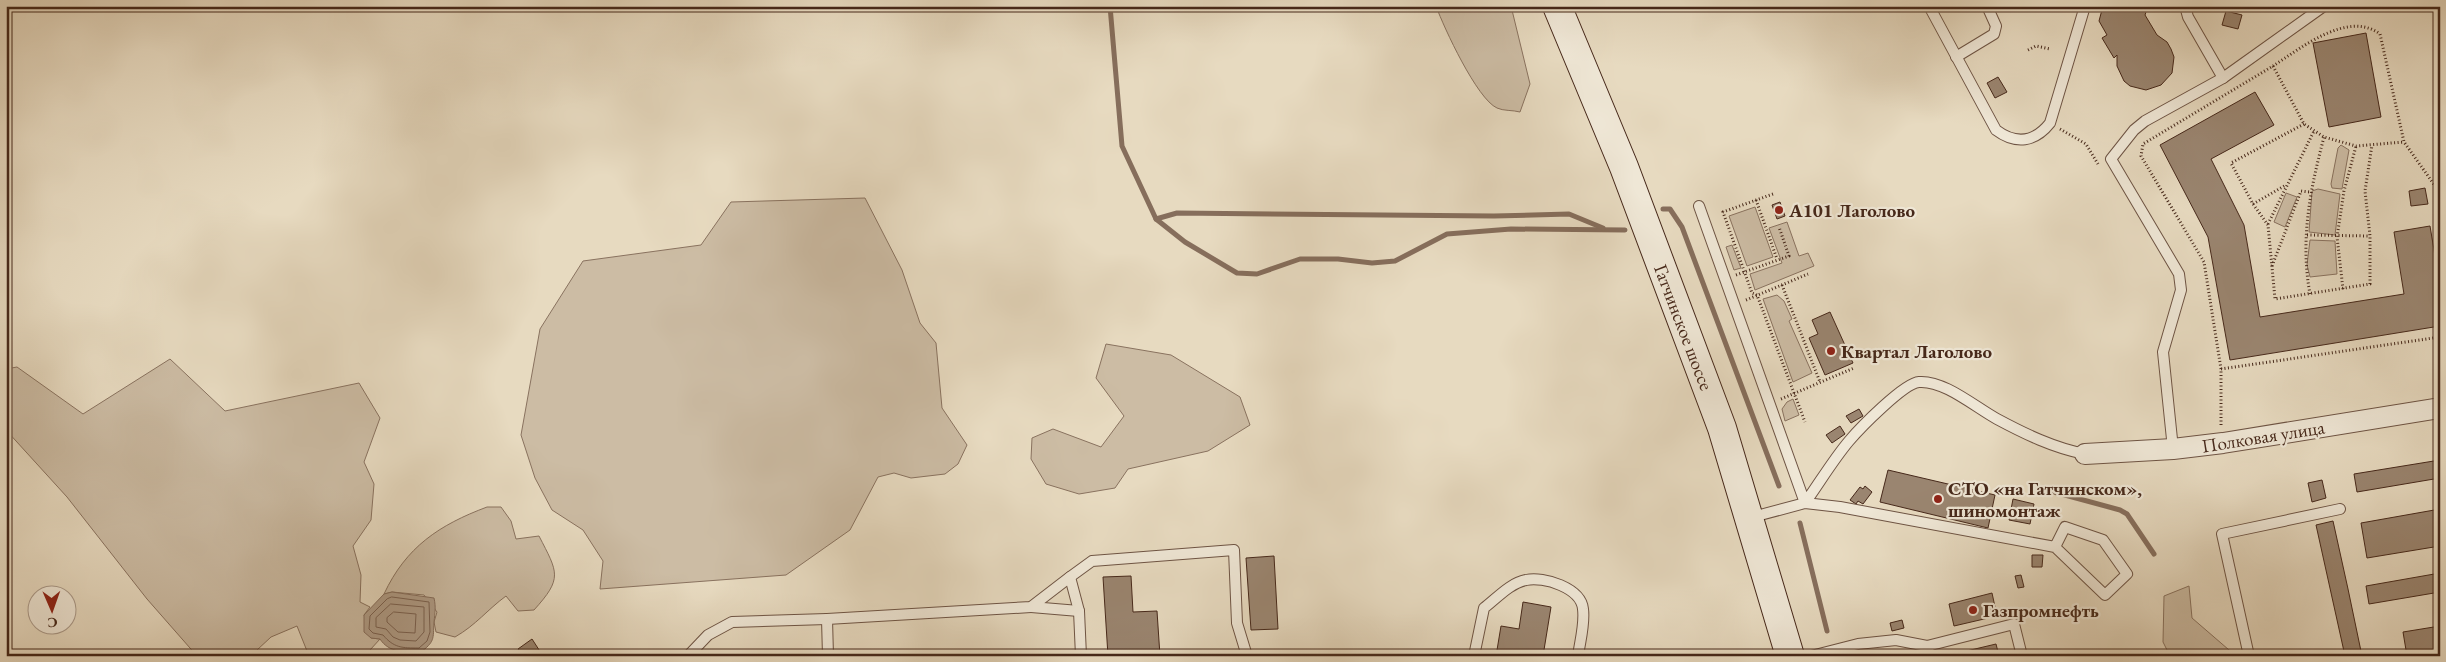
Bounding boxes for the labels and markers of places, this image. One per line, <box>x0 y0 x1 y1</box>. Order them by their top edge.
place label: А101 Лаголово <box>1788 198 1916 223</box>
marker: А101 Лаголово <box>1773 204 1785 216</box>
place label: Квартал Лаголово <box>1841 339 1992 364</box>
marker: Квартал Лаголово <box>1825 345 1837 357</box>
place label: СТО «на Гатчинском», шиномонтаж <box>1948 476 2142 523</box>
marker: СТО «на Гатчинском», шиномонтаж <box>1932 493 1944 505</box>
place label: Газпромнефть <box>1983 598 2099 623</box>
marker: Газпромнефть <box>1967 604 1979 616</box>

